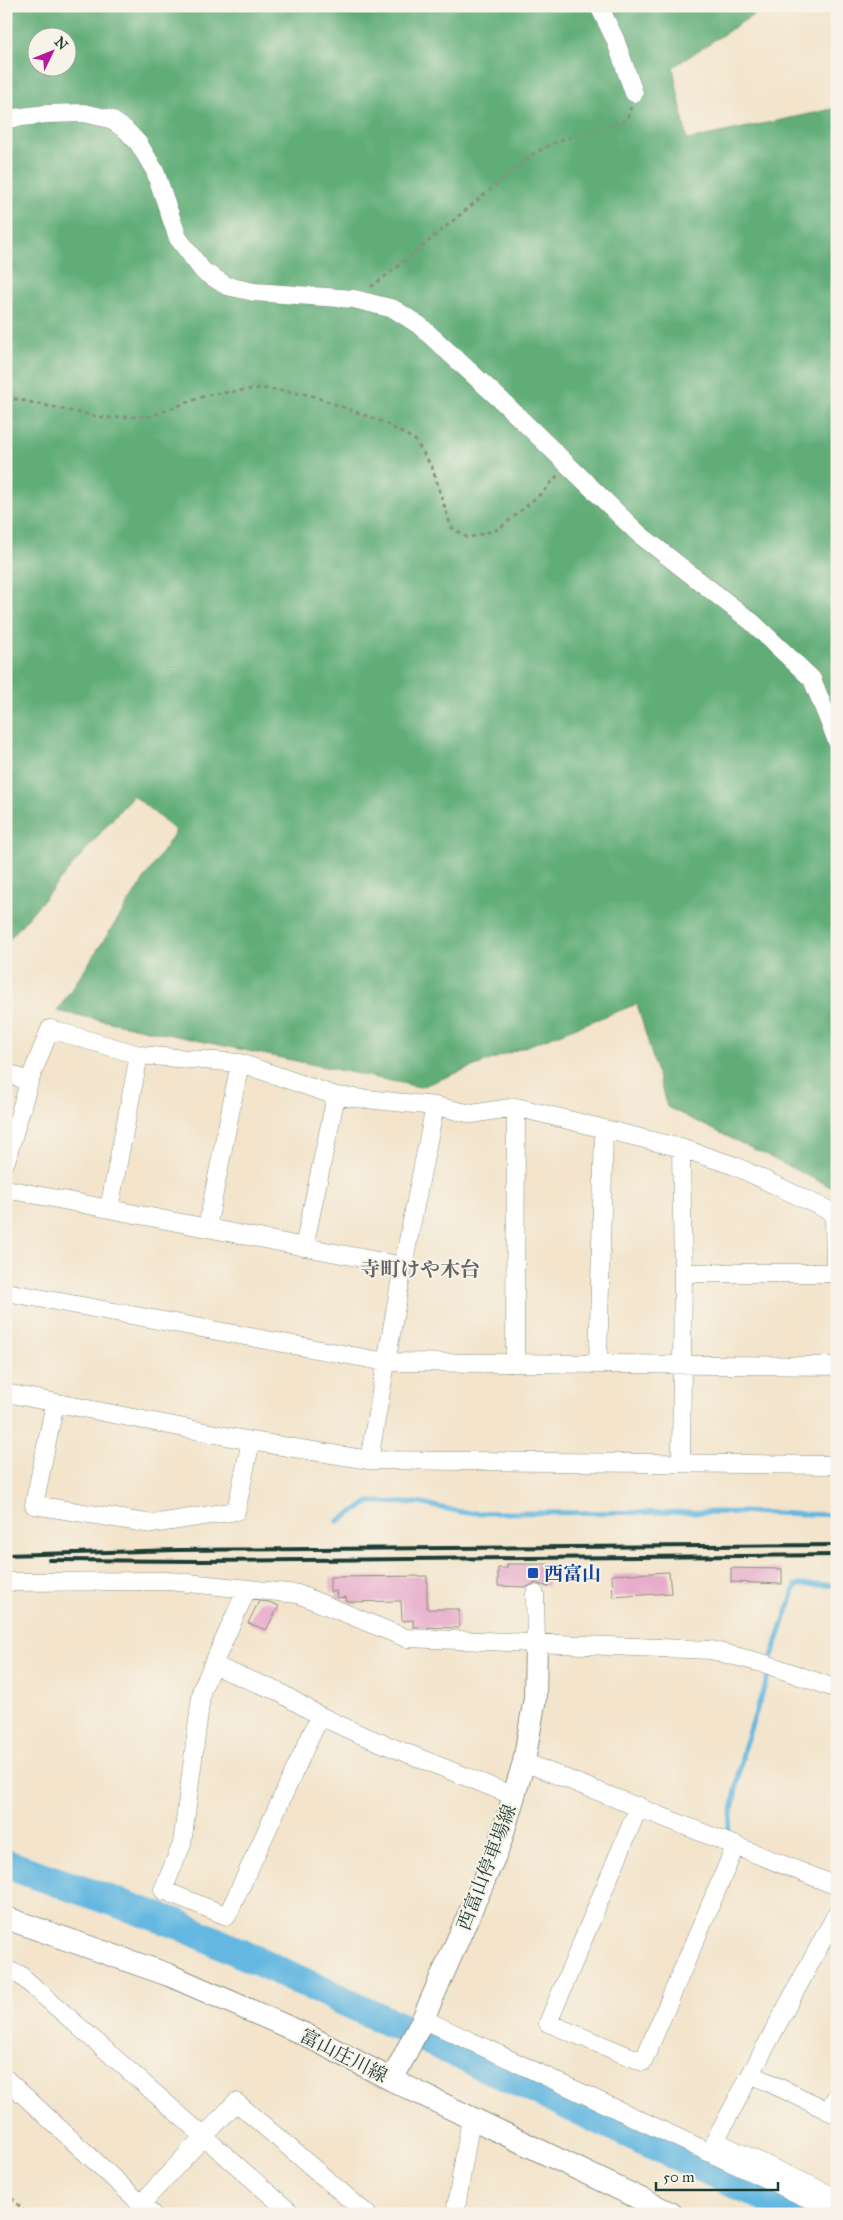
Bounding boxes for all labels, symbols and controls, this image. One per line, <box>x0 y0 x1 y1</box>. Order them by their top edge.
north arrow <box>28 28 78 78</box>
text: N <box>51 33 71 54</box>
district label: 寺町けや木台 <box>360 1257 480 1281</box>
place label: 西富山 <box>544 1562 601 1585</box>
marker: 西富山 <box>526 1566 540 1580</box>
street label: 西富山停車場線 <box>452 1801 521 1933</box>
street label: 富山庄川線 <box>296 2024 391 2087</box>
scale bar <box>656 2160 778 2192</box>
text: 50 m <box>663 2168 695 2186</box>

